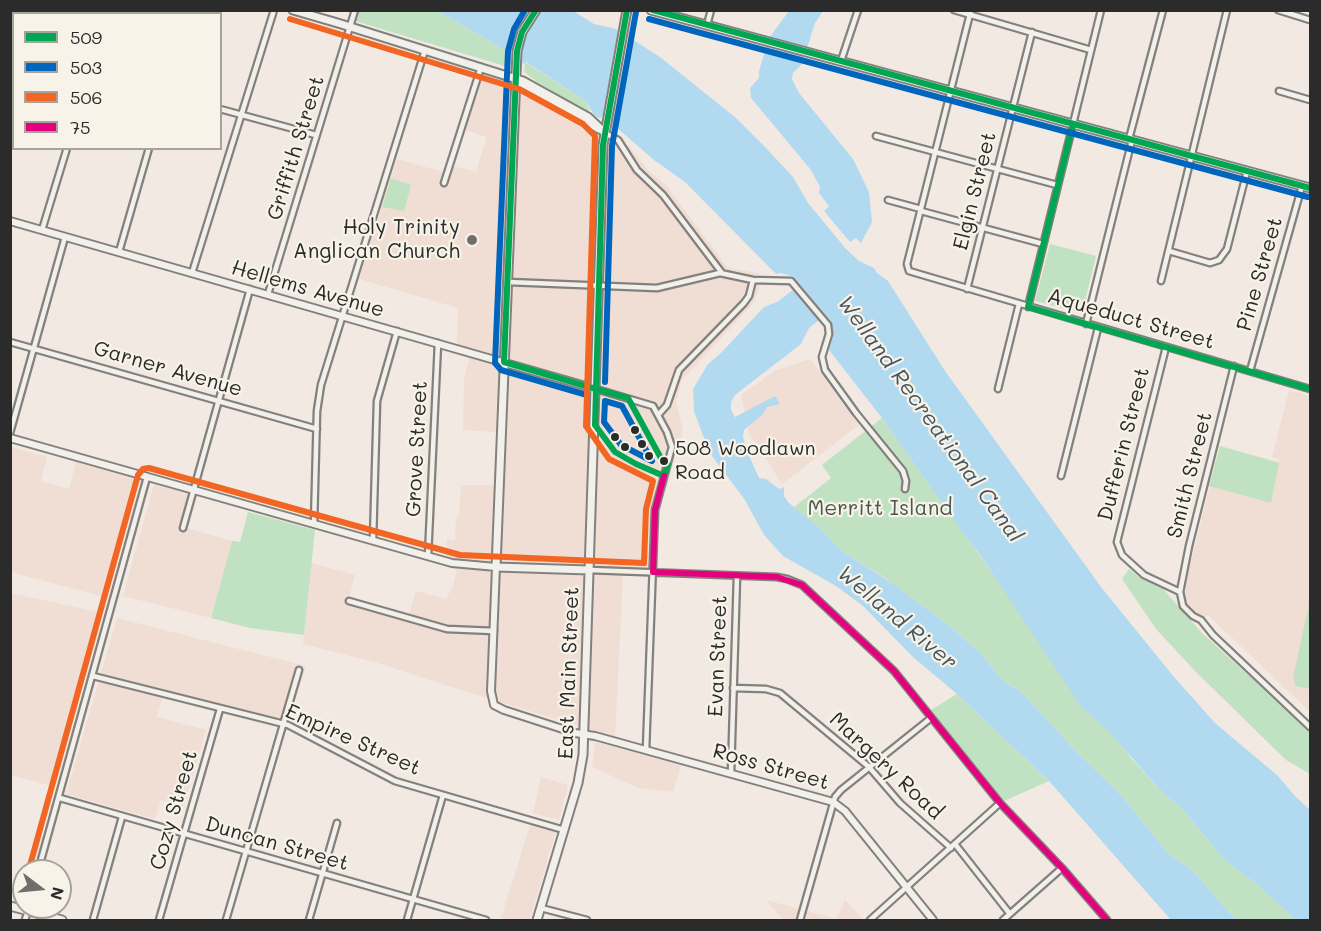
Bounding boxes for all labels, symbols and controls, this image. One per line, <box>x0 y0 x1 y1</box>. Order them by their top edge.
legend <box>12 12 222 150</box>
text: 509 <box>70 25 102 49</box>
text: 503 <box>70 55 102 79</box>
street label: Griffith Street <box>262 73 330 223</box>
text: 506 <box>70 85 102 109</box>
text: 75 <box>70 115 91 139</box>
street label: Elgin Street <box>948 129 1002 253</box>
street label: Pine Street <box>1232 214 1288 334</box>
place label: Holy Trinity Anglican Church <box>293 215 460 265</box>
marker: Holy Trinity Anglican Church <box>465 233 479 247</box>
street label: Hellems Avenue <box>229 255 387 323</box>
street label: Aqueduct Street <box>1045 283 1217 355</box>
water label: Welland Recreational Canal <box>832 290 1028 548</box>
street label: Garner Avenue <box>91 336 245 402</box>
street label: Dufferin Street <box>1093 365 1155 523</box>
street label: Grove Street <box>401 380 433 518</box>
street label: Smith Street <box>1162 409 1218 541</box>
unlabelled marker <box>629 424 641 436</box>
unlabelled marker <box>609 431 621 443</box>
place label: 508 Woodlawn Road <box>675 437 816 484</box>
unlabelled marker <box>636 438 648 450</box>
unlabelled marker <box>619 441 631 453</box>
unlabelled marker <box>643 450 655 462</box>
marker: 508 Woodlawn Road <box>658 455 670 467</box>
park label: Merritt Island <box>807 496 953 522</box>
water label: Welland River <box>832 560 962 676</box>
street label: East Main Street <box>553 586 585 760</box>
street label: Evan Street <box>703 595 733 717</box>
street label: Empire Street <box>282 699 424 781</box>
street label: Margery Road <box>824 707 948 825</box>
street label: Ross Street <box>710 738 832 796</box>
street label: Cozy Street <box>145 747 203 873</box>
street label: Duncan Street <box>202 811 352 877</box>
north arrow <box>12 859 72 919</box>
text: N <box>46 885 70 902</box>

